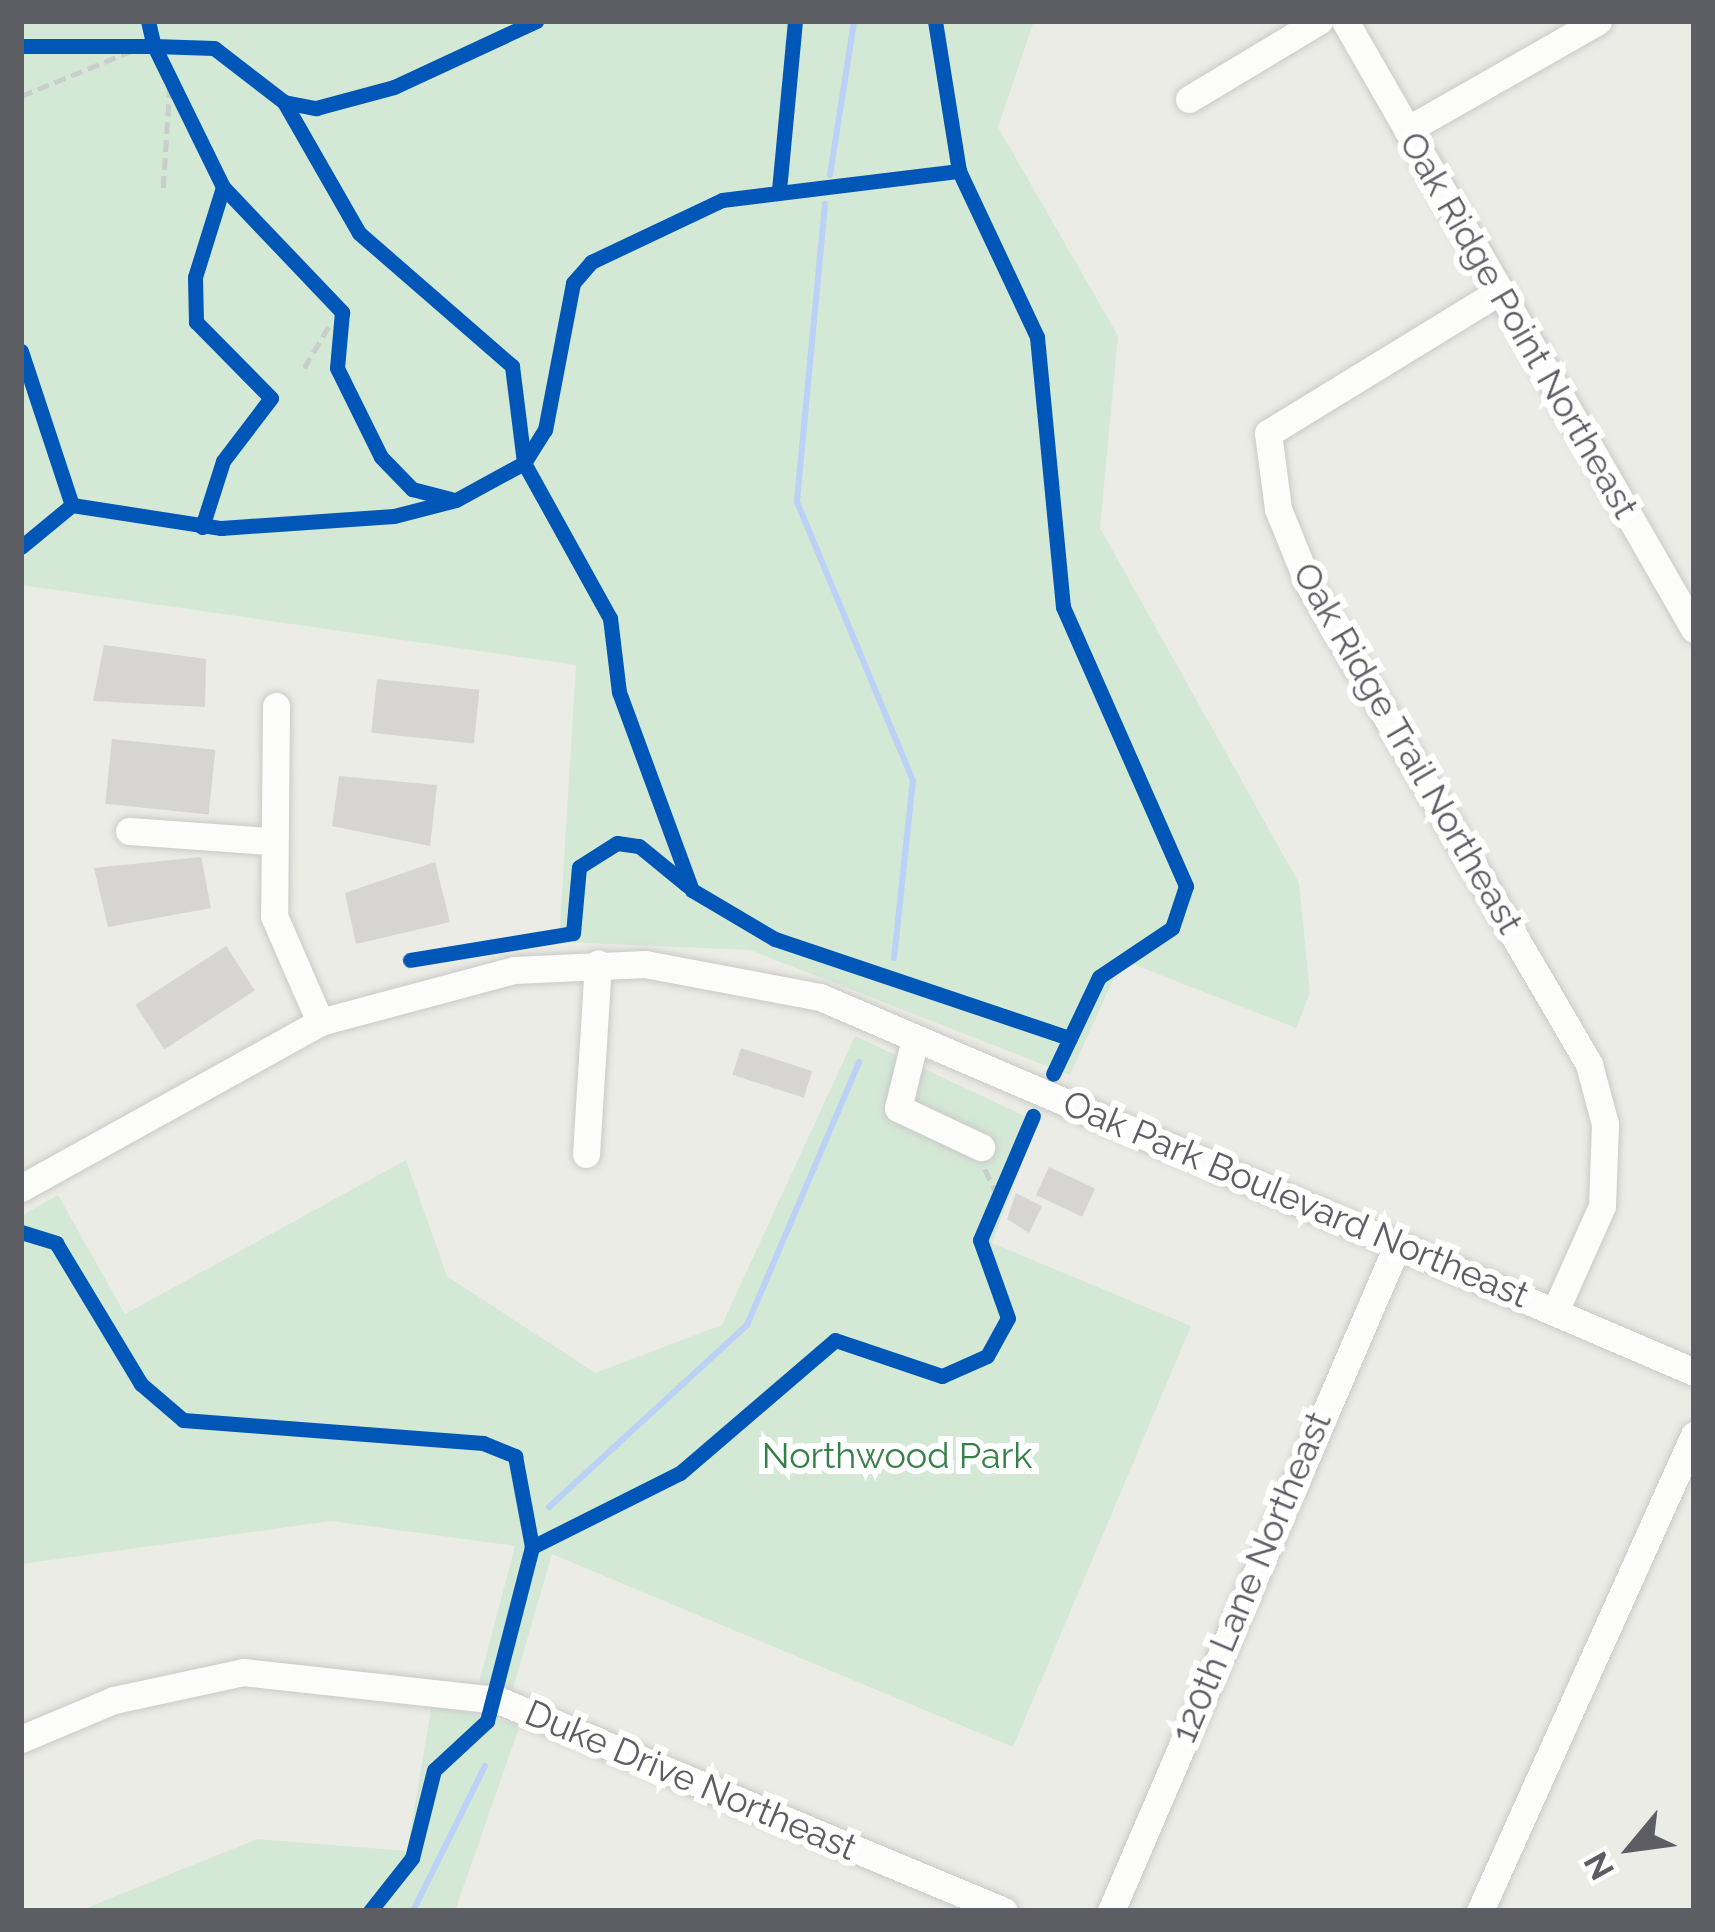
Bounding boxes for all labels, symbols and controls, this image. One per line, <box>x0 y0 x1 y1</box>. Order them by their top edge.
street label: Oak Ridge Point Northeast <box>1391 124 1647 526</box>
street label: Oak Ridge Trail Northeast <box>1283 554 1533 942</box>
street label: Oak Park Boulevard Northeast <box>1057 1081 1535 1317</box>
street label: 120th Lane Northeast <box>1162 1405 1340 1749</box>
park label: Northwood Park <box>762 1434 1032 1478</box>
street label: Duke Drive Northeast <box>519 1691 863 1869</box>
north arrow <box>1571 1788 1691 1908</box>
text: N <box>1576 1845 1622 1886</box>

